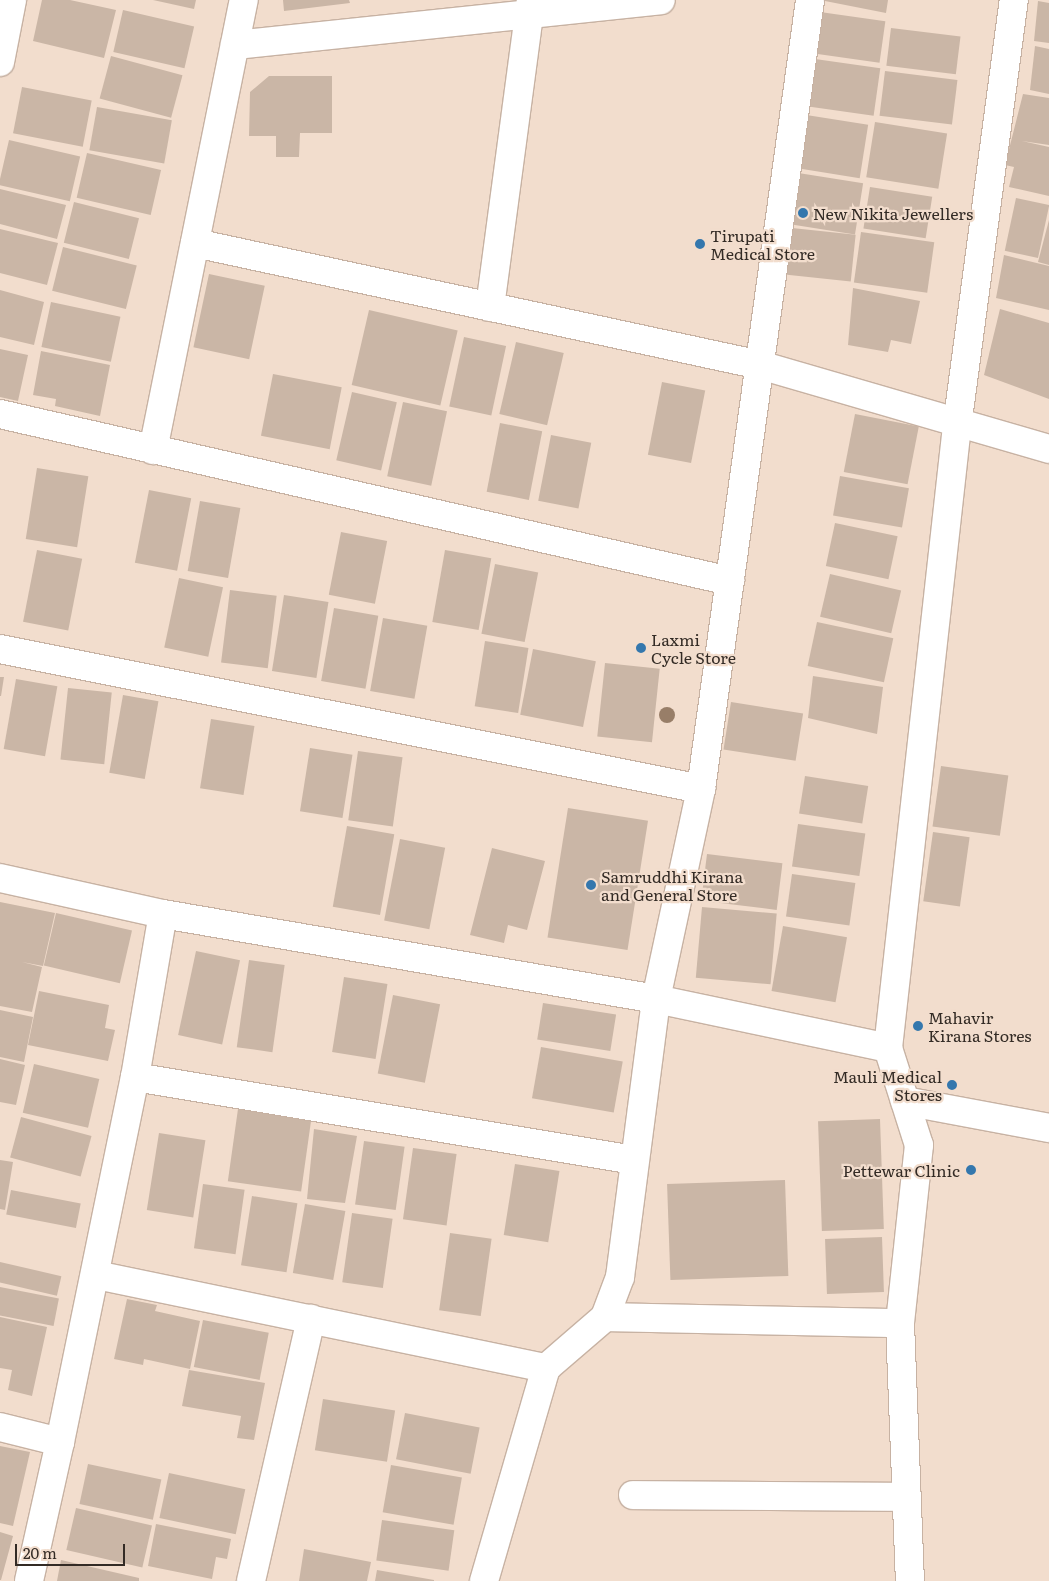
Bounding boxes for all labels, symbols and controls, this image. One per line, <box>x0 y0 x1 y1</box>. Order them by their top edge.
place label: New Nikita Jewellers <box>813 203 973 223</box>
marker: New Nikita Jewellers <box>797 207 809 219</box>
place label: Tirupati Medical Store <box>710 225 815 263</box>
marker: Tirupati Medical Store <box>694 238 706 250</box>
place label: Laxmi Cycle Store <box>651 629 736 667</box>
marker: Laxmi Cycle Store <box>635 642 647 654</box>
place label: Samruddhi Kirana and General Store <box>601 866 743 904</box>
marker: Samruddhi Kirana and General Store <box>585 879 597 891</box>
place label: Mahavir Kirana Stores <box>928 1007 1032 1045</box>
marker: Mahavir Kirana Stores <box>912 1020 924 1032</box>
place label: Mauli Medical Stores <box>833 1066 942 1104</box>
marker: Mauli Medical Stores <box>946 1079 958 1091</box>
place label: Pettewar Clinic <box>843 1160 960 1180</box>
marker: Pettewar Clinic <box>964 1163 978 1177</box>
scale bar <box>18 1534 128 1566</box>
text: 20 m <box>23 1541 57 1564</box>

